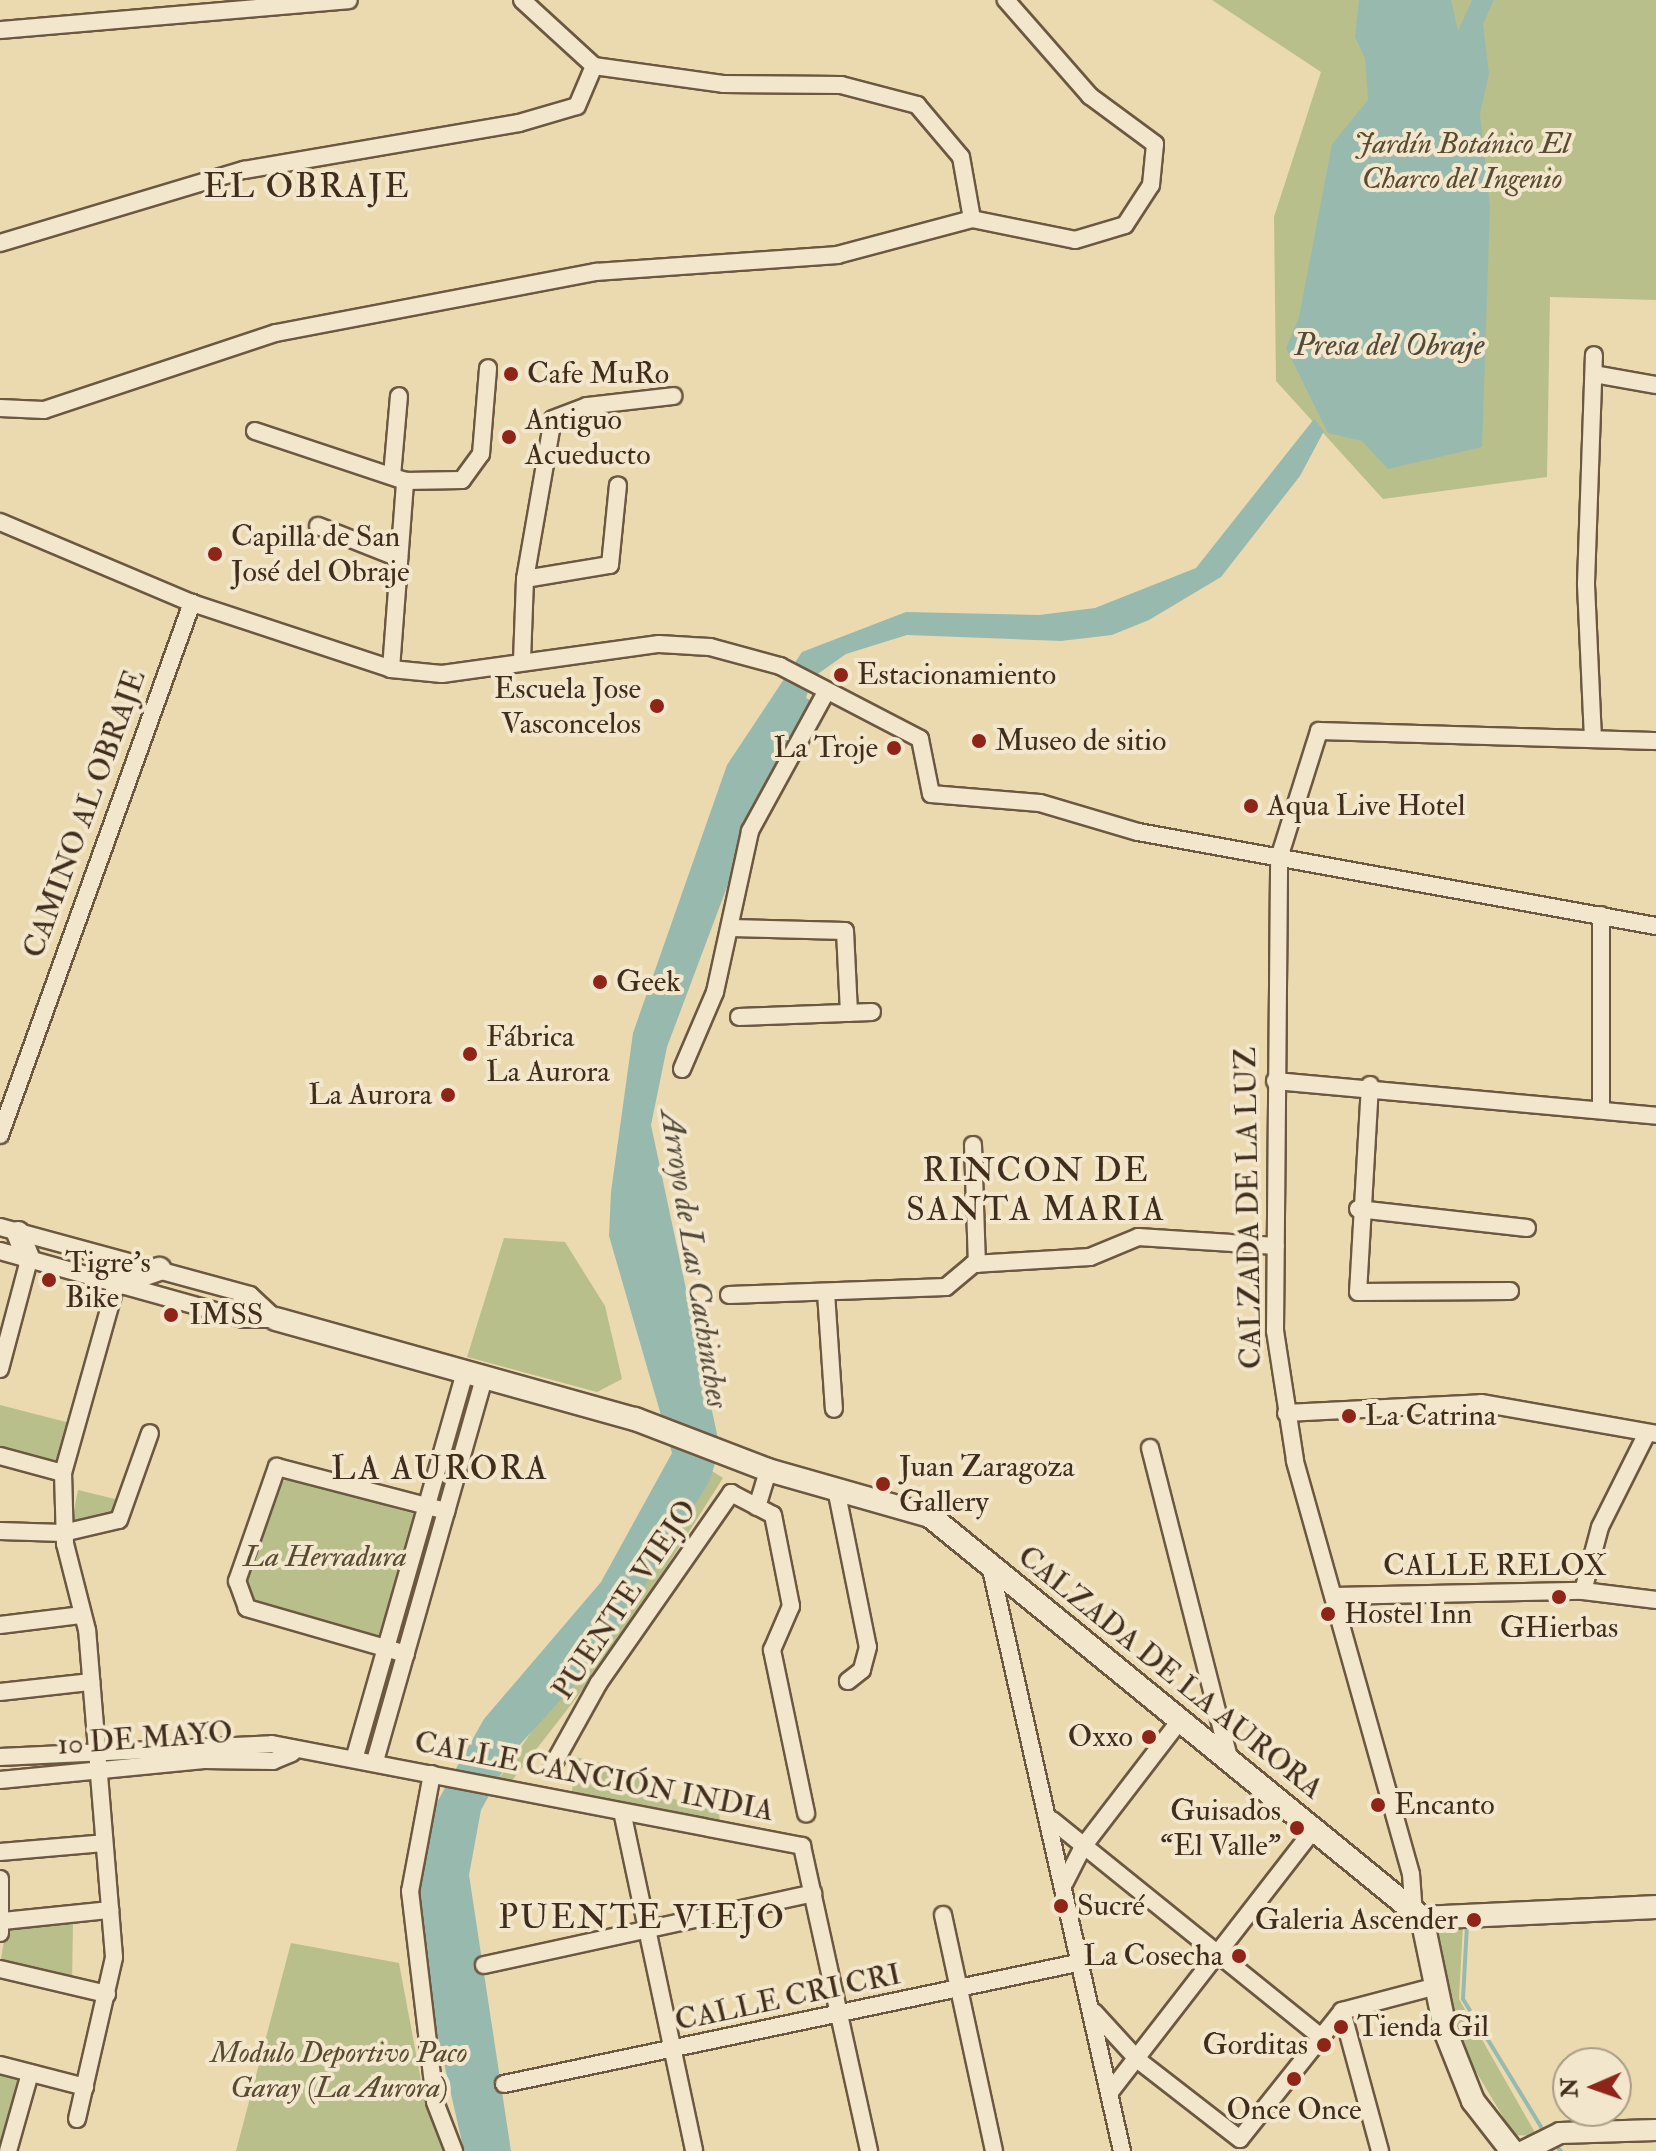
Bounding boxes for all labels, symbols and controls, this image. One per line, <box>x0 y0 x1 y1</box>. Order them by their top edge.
park label: Jardín Botánico El Charco del Ingenio <box>1354 126 1570 196</box>
district label: EL OBRAJE <box>203 167 411 207</box>
water label: Presa del Obraje <box>1294 326 1484 364</box>
place label: Cafe MuRo <box>527 356 669 392</box>
marker: Cafe MuRo <box>502 365 520 383</box>
place label: Antiguo Acueducto <box>525 402 651 472</box>
marker: Antiguo Acueducto <box>500 428 518 446</box>
place label: Capilla de San José del Obraje <box>231 519 410 590</box>
marker: Capilla de San José del Obraje <box>206 545 224 563</box>
place label: Estacionamiento <box>857 657 1056 693</box>
street label: CAMINO AL OBRAJE <box>16 665 154 963</box>
marker: Estacionamiento <box>832 666 850 684</box>
place label: Escuela Jose Vasconcelos <box>494 671 641 742</box>
marker: Escuela Jose Vasconcelos <box>648 697 666 715</box>
place label: Museo de sitio <box>995 723 1166 759</box>
place label: La Troje <box>774 730 878 766</box>
marker: Museo de sitio <box>970 732 988 750</box>
marker: La Troje <box>885 739 903 757</box>
place label: Aqua Live Hotel <box>1267 788 1465 824</box>
marker: Aqua Live Hotel <box>1242 797 1260 815</box>
place label: Geek <box>616 964 681 1000</box>
marker: Geek <box>591 973 609 991</box>
place label: Fábrica La Aurora <box>486 1019 610 1090</box>
marker: Fábrica La Aurora <box>461 1045 479 1063</box>
street label: CALZADA DE LA LUZ <box>1228 1047 1270 1369</box>
place label: La Aurora <box>308 1077 432 1113</box>
marker: La Aurora <box>439 1086 457 1104</box>
water label: Arroyo de Las Cachinches <box>651 1107 737 1411</box>
district label: RINCON DE SANTA MARIA <box>906 1150 1166 1230</box>
place label: Tigre's Bike <box>65 1245 151 1316</box>
marker: Tigre's Bike <box>40 1271 58 1289</box>
place label: IMSS <box>189 1297 264 1333</box>
marker: IMSS <box>160 1304 182 1326</box>
place label: La Catrina <box>1365 1398 1496 1434</box>
marker: La Catrina <box>1340 1407 1358 1425</box>
district label: LA AURORA <box>331 1449 549 1489</box>
place label: Juan Zaragoza Gallery <box>899 1449 1075 1520</box>
marker: Juan Zaragoza Gallery <box>874 1475 892 1493</box>
street label: PUENTE VIEJO <box>545 1493 705 1707</box>
park label: La Herradura <box>243 1539 407 1575</box>
street label: CALZADA DE LA AURORA <box>1010 1539 1330 1807</box>
street label: CALLE RELOX <box>1383 1548 1607 1584</box>
marker: GHierbas <box>1550 1588 1568 1606</box>
place label: Hostel Inn <box>1344 1596 1472 1632</box>
marker: Hostel Inn <box>1319 1605 1337 1623</box>
place label: GHierbas <box>1500 1610 1618 1646</box>
street label: 10 DE MAYO <box>56 1715 234 1763</box>
place label: Oxxo <box>1068 1719 1133 1755</box>
street label: CALLE CANCIÓN INDIA <box>411 1724 777 1830</box>
marker: Oxxo <box>1140 1728 1158 1746</box>
place label: Encanto <box>1394 1787 1495 1823</box>
place label: Guisados “El Valle” <box>1160 1793 1281 1864</box>
marker: Encanto <box>1369 1796 1387 1814</box>
marker: Guisados “El Valle” <box>1288 1819 1306 1837</box>
place label: Sucré <box>1077 1888 1145 1924</box>
marker: Sucré <box>1052 1897 1070 1915</box>
district label: PUENTE VIEJO <box>498 1898 786 1938</box>
place label: Galeria Ascender <box>1255 1902 1458 1938</box>
marker: Galeria Ascender <box>1465 1911 1483 1929</box>
place label: La Cosecha <box>1083 1938 1223 1974</box>
marker: La Cosecha <box>1230 1947 1248 1965</box>
street label: CALLE CRI CRI <box>672 1956 904 2040</box>
place label: Tienda Gil <box>1357 2009 1489 2045</box>
marker: Tienda Gil <box>1332 2018 1350 2036</box>
place label: Gorditas <box>1202 2027 1308 2063</box>
park label: Modulo Deportivo Paco Garay (La Aurora) <box>211 2035 467 2106</box>
marker: Gorditas <box>1315 2036 1333 2054</box>
north arrow <box>1552 2047 1632 2127</box>
marker: Once Once <box>1285 2070 1303 2088</box>
text: N <box>1556 2077 1584 2098</box>
place label: Once Once <box>1226 2092 1362 2128</box>

